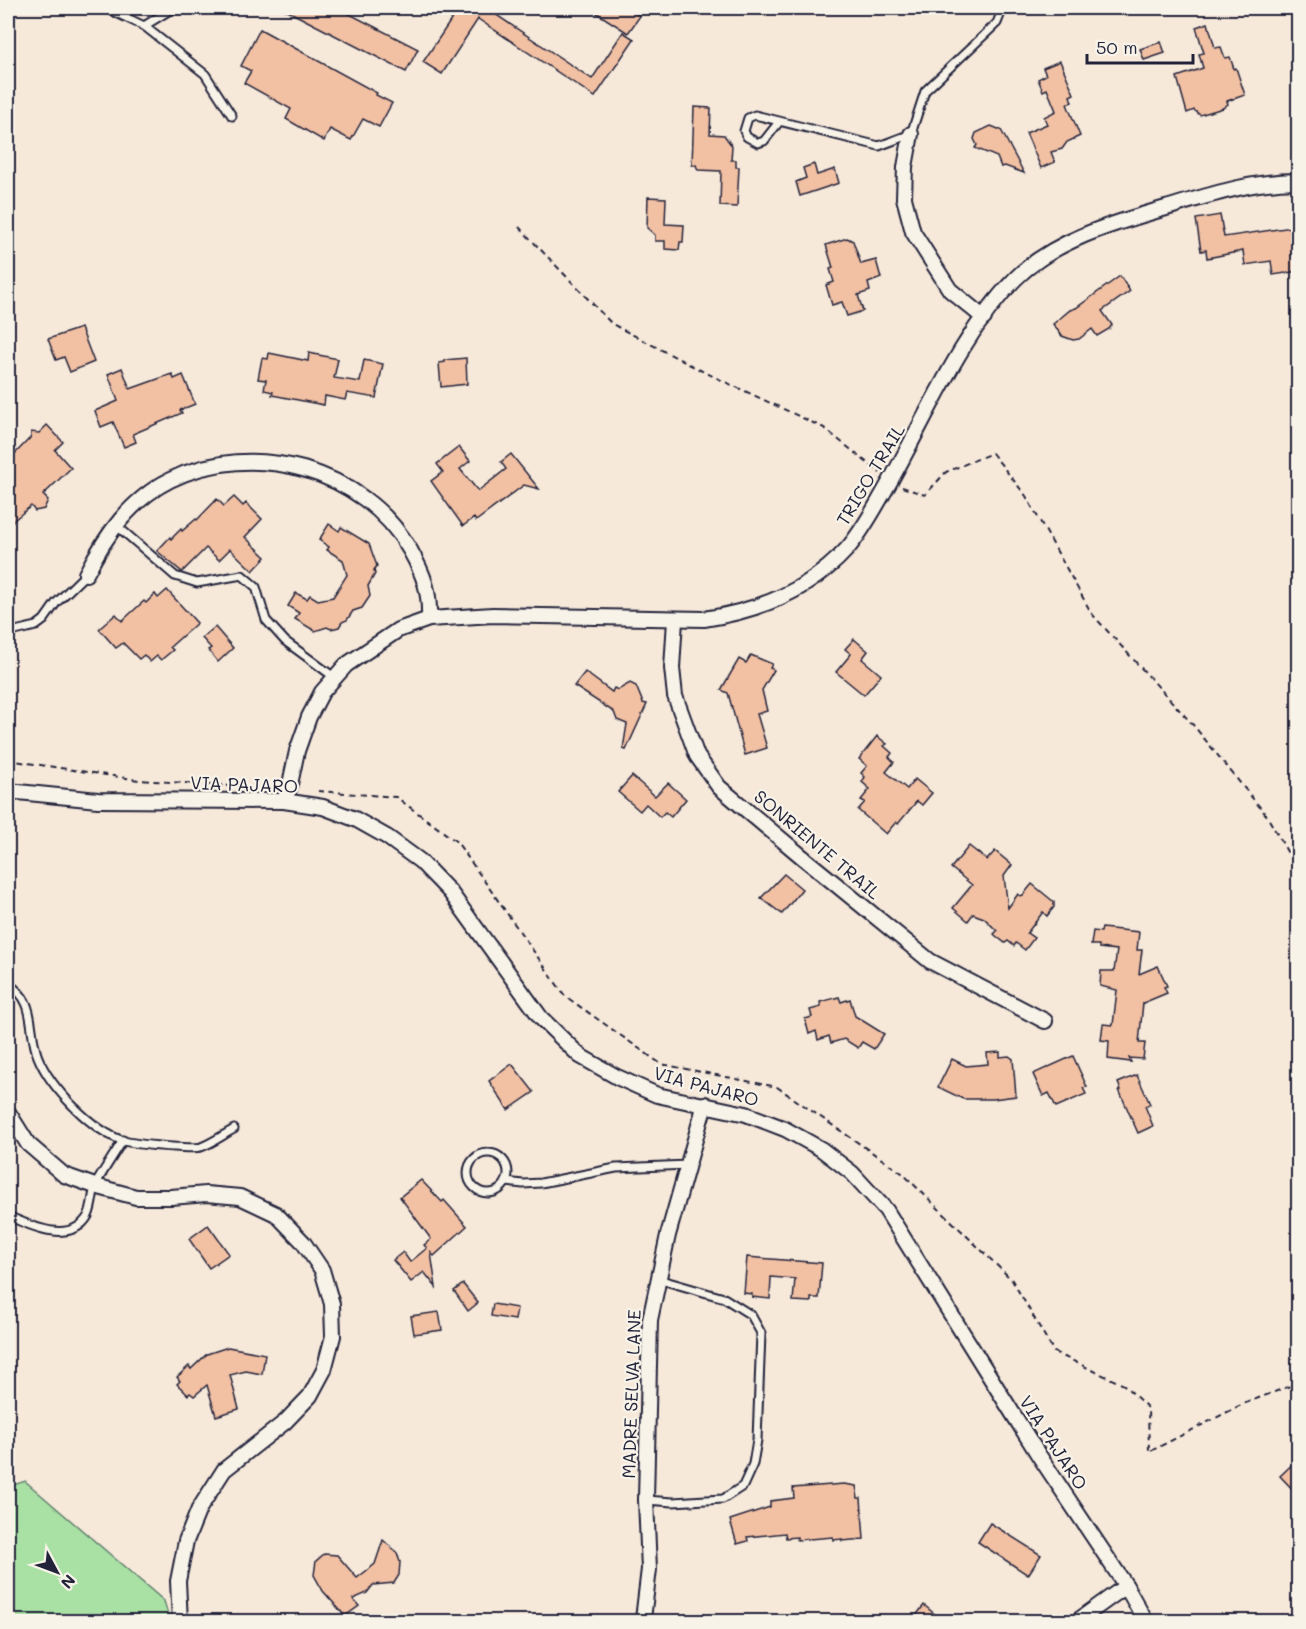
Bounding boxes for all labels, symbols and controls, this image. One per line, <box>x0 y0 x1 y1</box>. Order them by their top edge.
scale bar <box>1087 27 1194 65</box>
text: 50 m <box>1096 35 1138 59</box>
street label: TRIGO TRAIL <box>830 419 910 530</box>
street label: VIA PAJARO <box>190 770 298 798</box>
street label: SONRIENTE TRAIL <box>749 784 886 905</box>
street label: VIA PAJARO <box>651 1060 761 1112</box>
street label: MADRE SELVA LANE <box>616 1309 646 1479</box>
street label: VIA PAJARO <box>1014 1391 1093 1494</box>
north arrow <box>27 1542 87 1602</box>
text: N <box>57 1571 81 1594</box>

